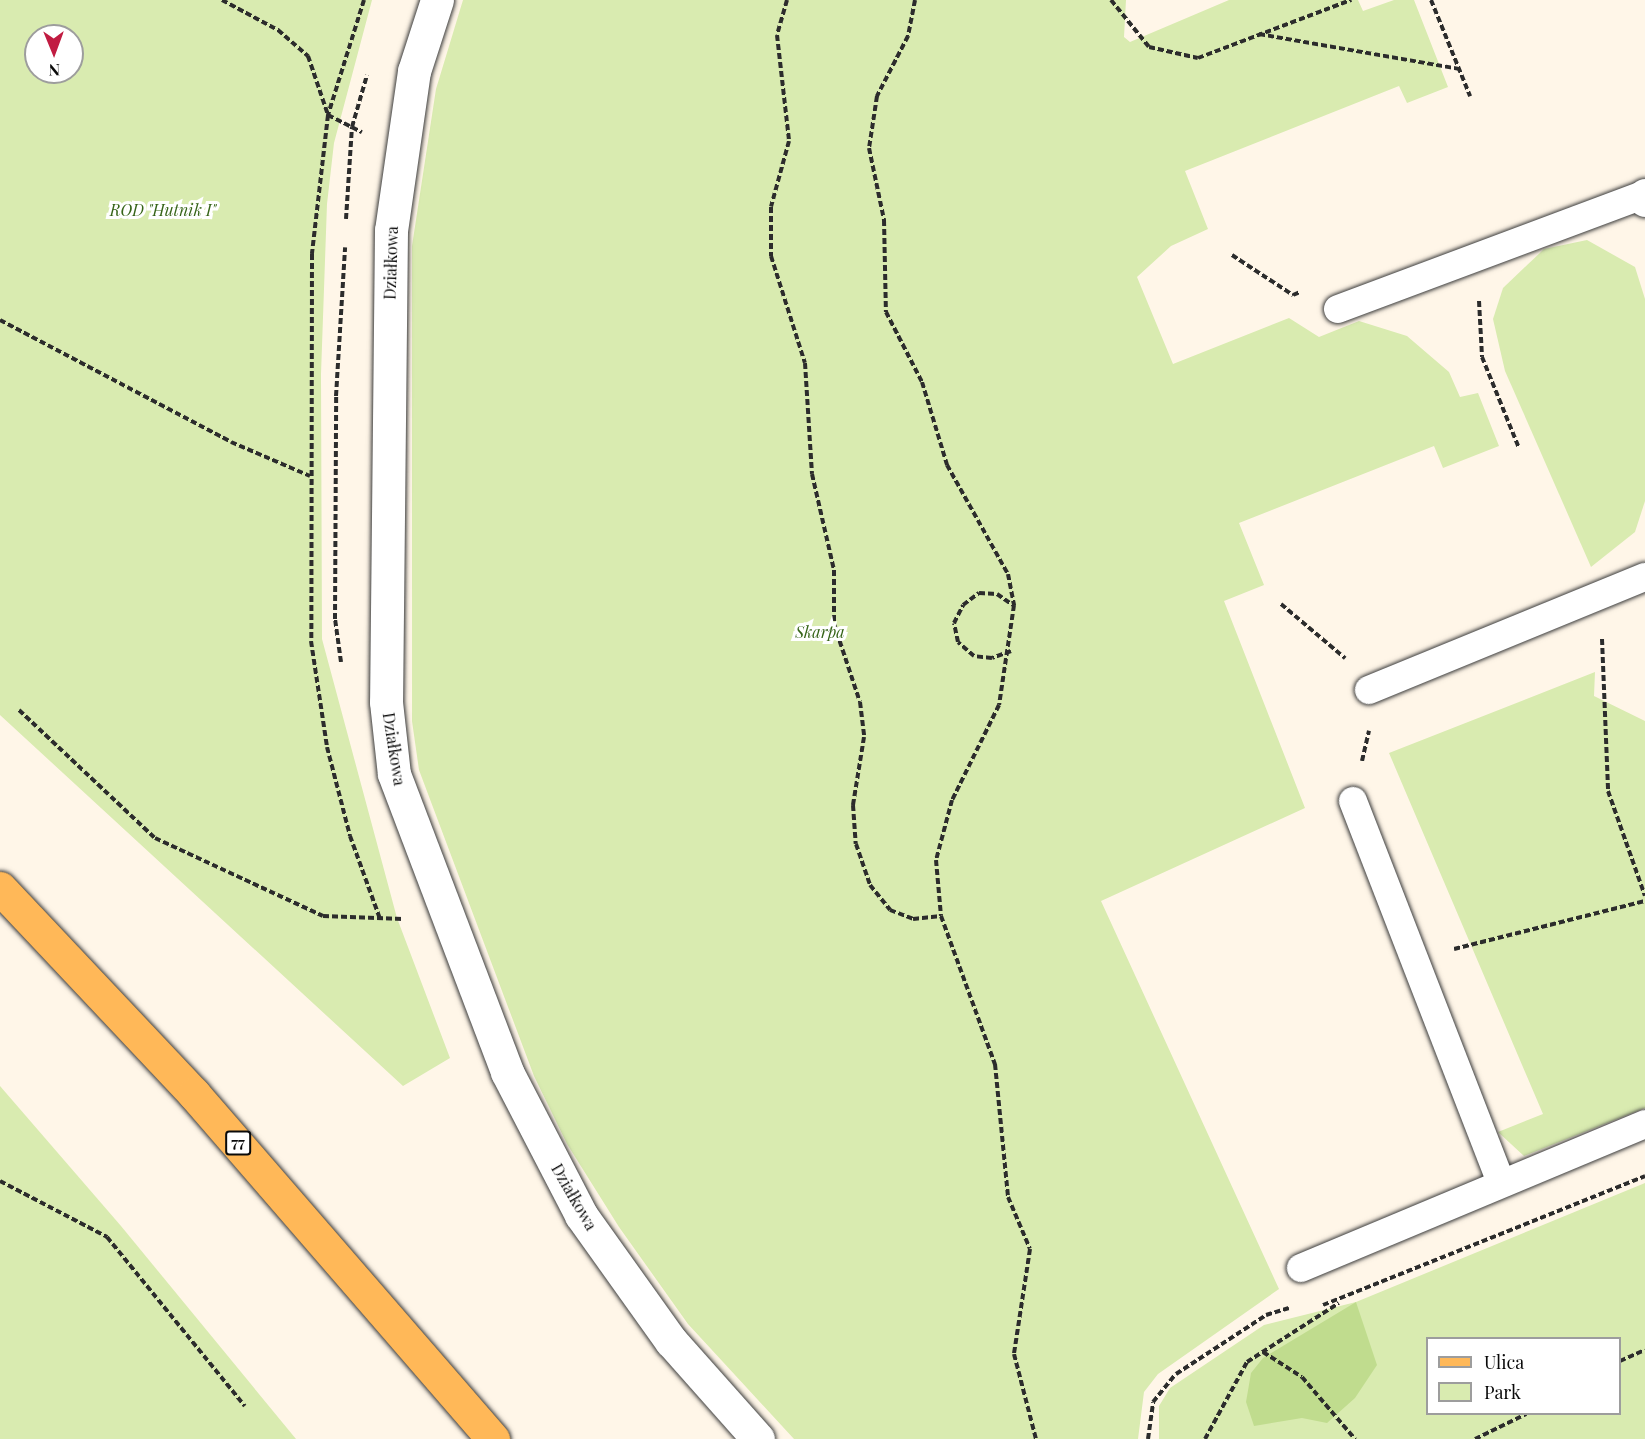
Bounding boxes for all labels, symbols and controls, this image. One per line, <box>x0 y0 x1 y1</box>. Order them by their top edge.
north arrow <box>24 24 84 84</box>
text: N <box>48 60 60 81</box>
park label: ROD "Hutnik I" <box>110 200 216 220</box>
street label: Działkowa <box>380 226 402 300</box>
park label: Skarpa <box>795 622 845 642</box>
street label: Działkowa <box>379 711 409 787</box>
road number: 77 <box>224 1131 252 1155</box>
street label: Działkowa <box>547 1160 601 1234</box>
legend <box>1426 1337 1621 1415</box>
text: Ulica <box>1484 1350 1524 1374</box>
text: Park <box>1484 1380 1521 1404</box>

